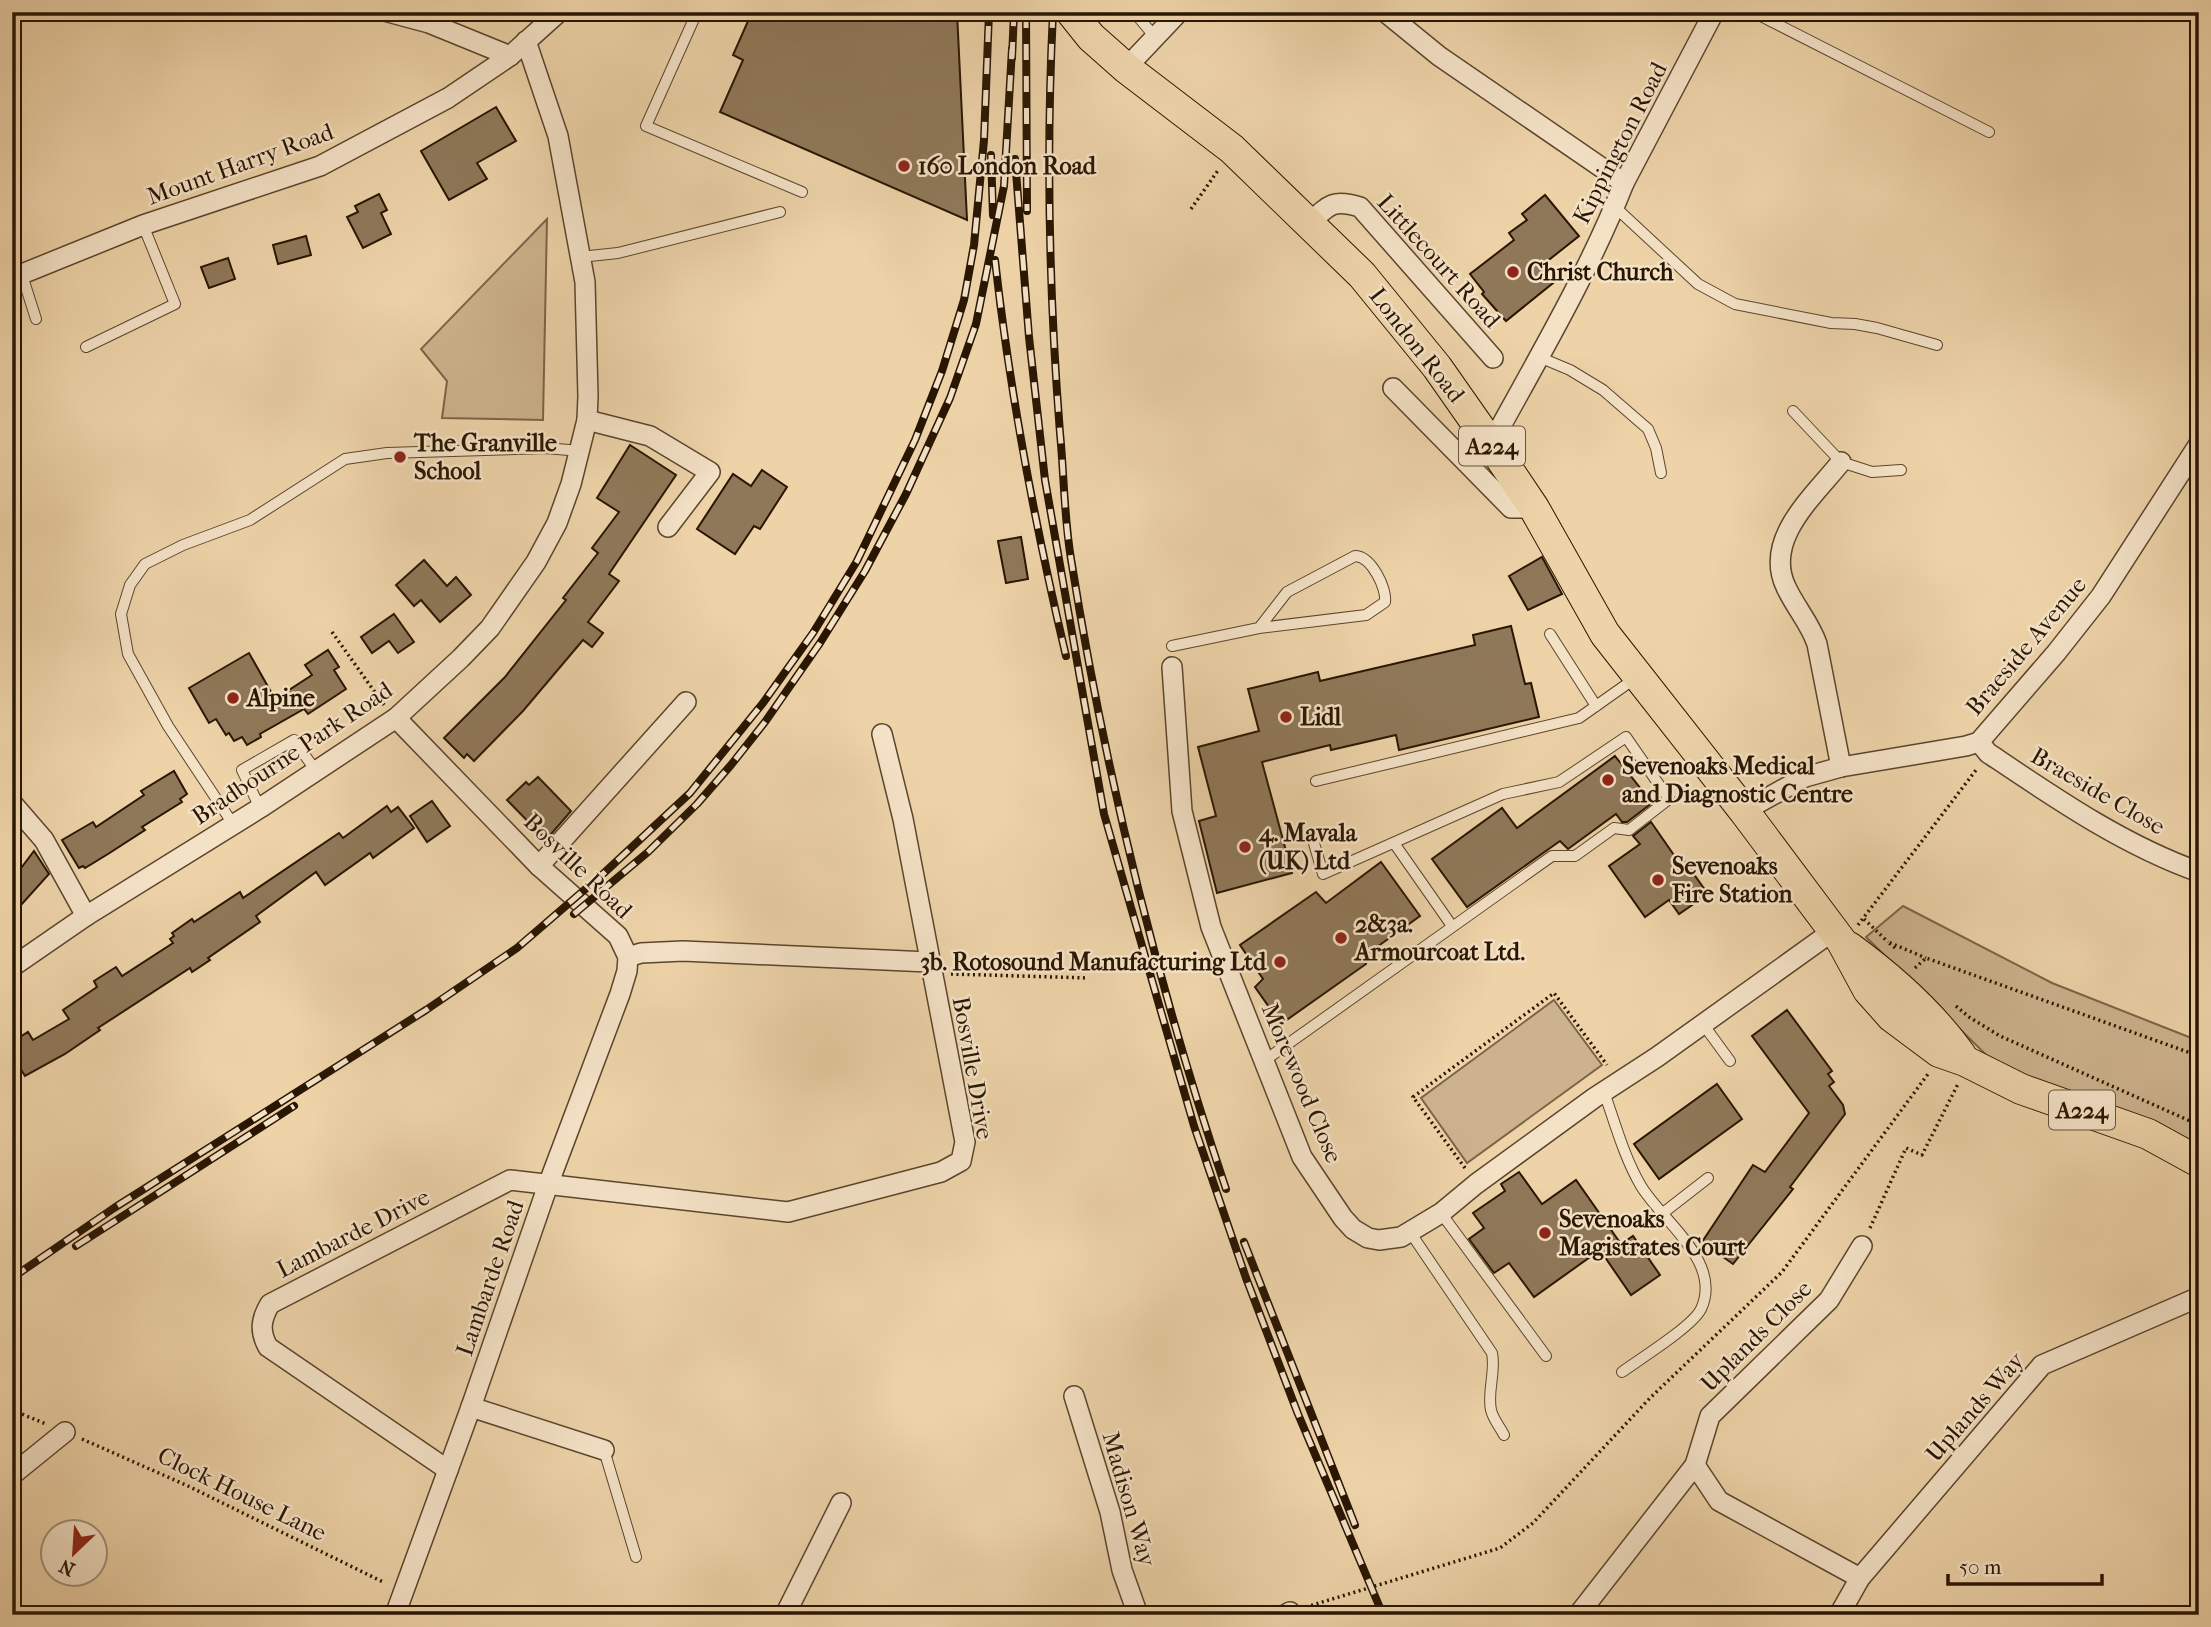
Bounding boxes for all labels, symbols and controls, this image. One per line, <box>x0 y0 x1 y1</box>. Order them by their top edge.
street label: Kippington Road <box>1567 57 1673 229</box>
street label: Mount Harry Road <box>143 117 338 211</box>
place label: 160 London Road <box>918 152 1097 180</box>
marker: 160 London Road <box>896 158 912 174</box>
street label: Littlecourt Road <box>1372 188 1507 334</box>
place label: Christ Church <box>1527 258 1674 286</box>
marker: Christ Church <box>1505 264 1521 280</box>
street label: London Road <box>1363 282 1471 409</box>
road number: A224 <box>1459 426 1525 466</box>
place label: The Granville School <box>413 429 557 485</box>
marker: The Granville School <box>392 449 408 465</box>
street label: Braeside Avenue <box>1960 571 2092 721</box>
street label: Bradbourne Park Road <box>187 675 398 830</box>
place label: Alpine <box>245 684 315 712</box>
marker: Alpine <box>225 690 241 706</box>
place label: Lidl <box>1300 703 1341 731</box>
marker: Lidl <box>1278 709 1294 725</box>
street label: Braeside Close <box>2026 741 2170 841</box>
place label: Sevenoaks Medical and Diagnostic Centre <box>1622 752 1853 808</box>
marker: Sevenoaks Medical and Diagnostic Centre <box>1600 772 1616 788</box>
street label: Bosville Road <box>518 808 639 925</box>
place label: 4. Mavala (UK) Ltd <box>1258 819 1358 875</box>
marker: 4. Mavala (UK) Ltd <box>1237 839 1253 855</box>
place label: Sevenoaks Fire Station <box>1671 852 1794 908</box>
marker: Sevenoaks Fire Station <box>1650 872 1666 888</box>
place label: 2&3a. Armourcoat Ltd. <box>1353 910 1525 966</box>
marker: 2&3a. Armourcoat Ltd. <box>1333 930 1349 946</box>
place label: 3b. Rotosound Manufacturing Ltd <box>920 948 1267 976</box>
marker: 3b. Rotosound Manufacturing Ltd <box>1272 954 1288 970</box>
street label: Bosville Drive <box>947 994 999 1142</box>
street label: Morewood Close <box>1256 999 1348 1167</box>
road number: A224 <box>2049 1091 2115 1130</box>
street label: Lambarde Drive <box>272 1182 434 1284</box>
street label: Lambarde Road <box>450 1196 530 1359</box>
place label: Sevenoaks Magistrates Court <box>1559 1205 1746 1261</box>
marker: Sevenoaks Magistrates Court <box>1537 1225 1553 1241</box>
street label: Uplands Close <box>1695 1275 1817 1397</box>
street label: Uplands Way <box>1920 1346 2031 1467</box>
street label: Madison Way <box>1096 1429 1162 1571</box>
street label: Clock House Lane <box>153 1441 331 1547</box>
north arrow <box>38 1518 108 1588</box>
scale bar <box>1948 1543 2102 1587</box>
text: N <box>56 1554 78 1581</box>
text: 50 m <box>1959 1555 2002 1579</box>

